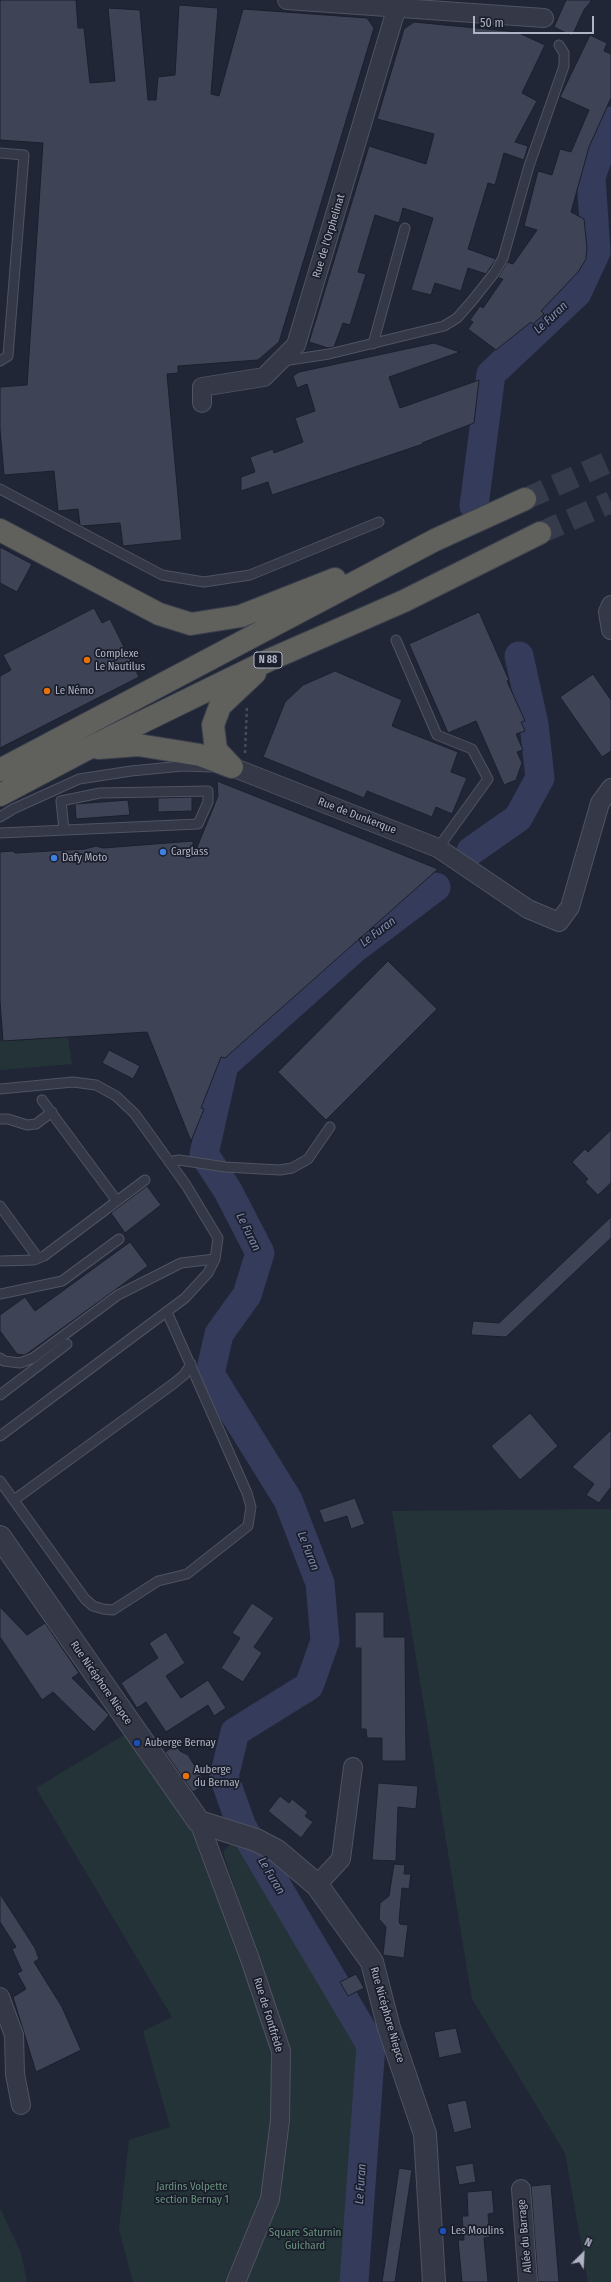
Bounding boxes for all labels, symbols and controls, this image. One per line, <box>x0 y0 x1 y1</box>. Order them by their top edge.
scale bar <box>475 8 596 34</box>
text: 50 m <box>480 16 504 30</box>
street label: Rue de l'Orphelinat <box>310 193 348 279</box>
water label: Le Furan <box>531 299 571 337</box>
place label: Complexe Le Nautilus <box>95 647 145 673</box>
road number: N 88 <box>254 652 282 668</box>
marker: Complexe Le Nautilus <box>82 655 92 665</box>
place label: Le Némo <box>55 684 94 698</box>
marker: Le Némo <box>42 686 52 696</box>
street label: Rue de Dunkerque <box>316 795 398 837</box>
place label: Carglass <box>171 845 208 859</box>
marker: Carglass <box>158 847 168 857</box>
place label: Dafy Moto <box>62 851 107 865</box>
marker: Dafy Moto <box>49 853 59 863</box>
water label: Le Furan <box>357 914 399 950</box>
water label: Le Furan <box>233 1211 263 1253</box>
water label: Le Furan <box>294 1529 322 1573</box>
street label: Rue Nicéphore Niepce <box>67 1639 135 1727</box>
place label: Auberge Bernay <box>145 1736 216 1750</box>
marker: Auberge Bernay <box>132 1738 142 1748</box>
place label: Auberge du Bernay <box>194 1763 239 1789</box>
marker: Auberge du Bernay <box>181 1771 191 1781</box>
water label: Le Furan <box>254 1855 288 1897</box>
street label: Rue Nicéphore Niepce <box>367 1966 407 2064</box>
street label: Rue de Fontfrède <box>250 1976 286 2054</box>
water label: Le Furan <box>352 2163 370 2205</box>
park label: Jardins Volpette section Bernay 1 <box>155 2180 229 2206</box>
street label: Allée du Barrage <box>515 2199 535 2273</box>
place label: Les Moulins <box>451 2224 504 2238</box>
park label: Square Saturnin Guichard <box>269 2226 341 2252</box>
marker: Les Moulins <box>438 2226 448 2236</box>
north arrow <box>563 2234 603 2274</box>
text: N <box>582 2235 594 2250</box>

